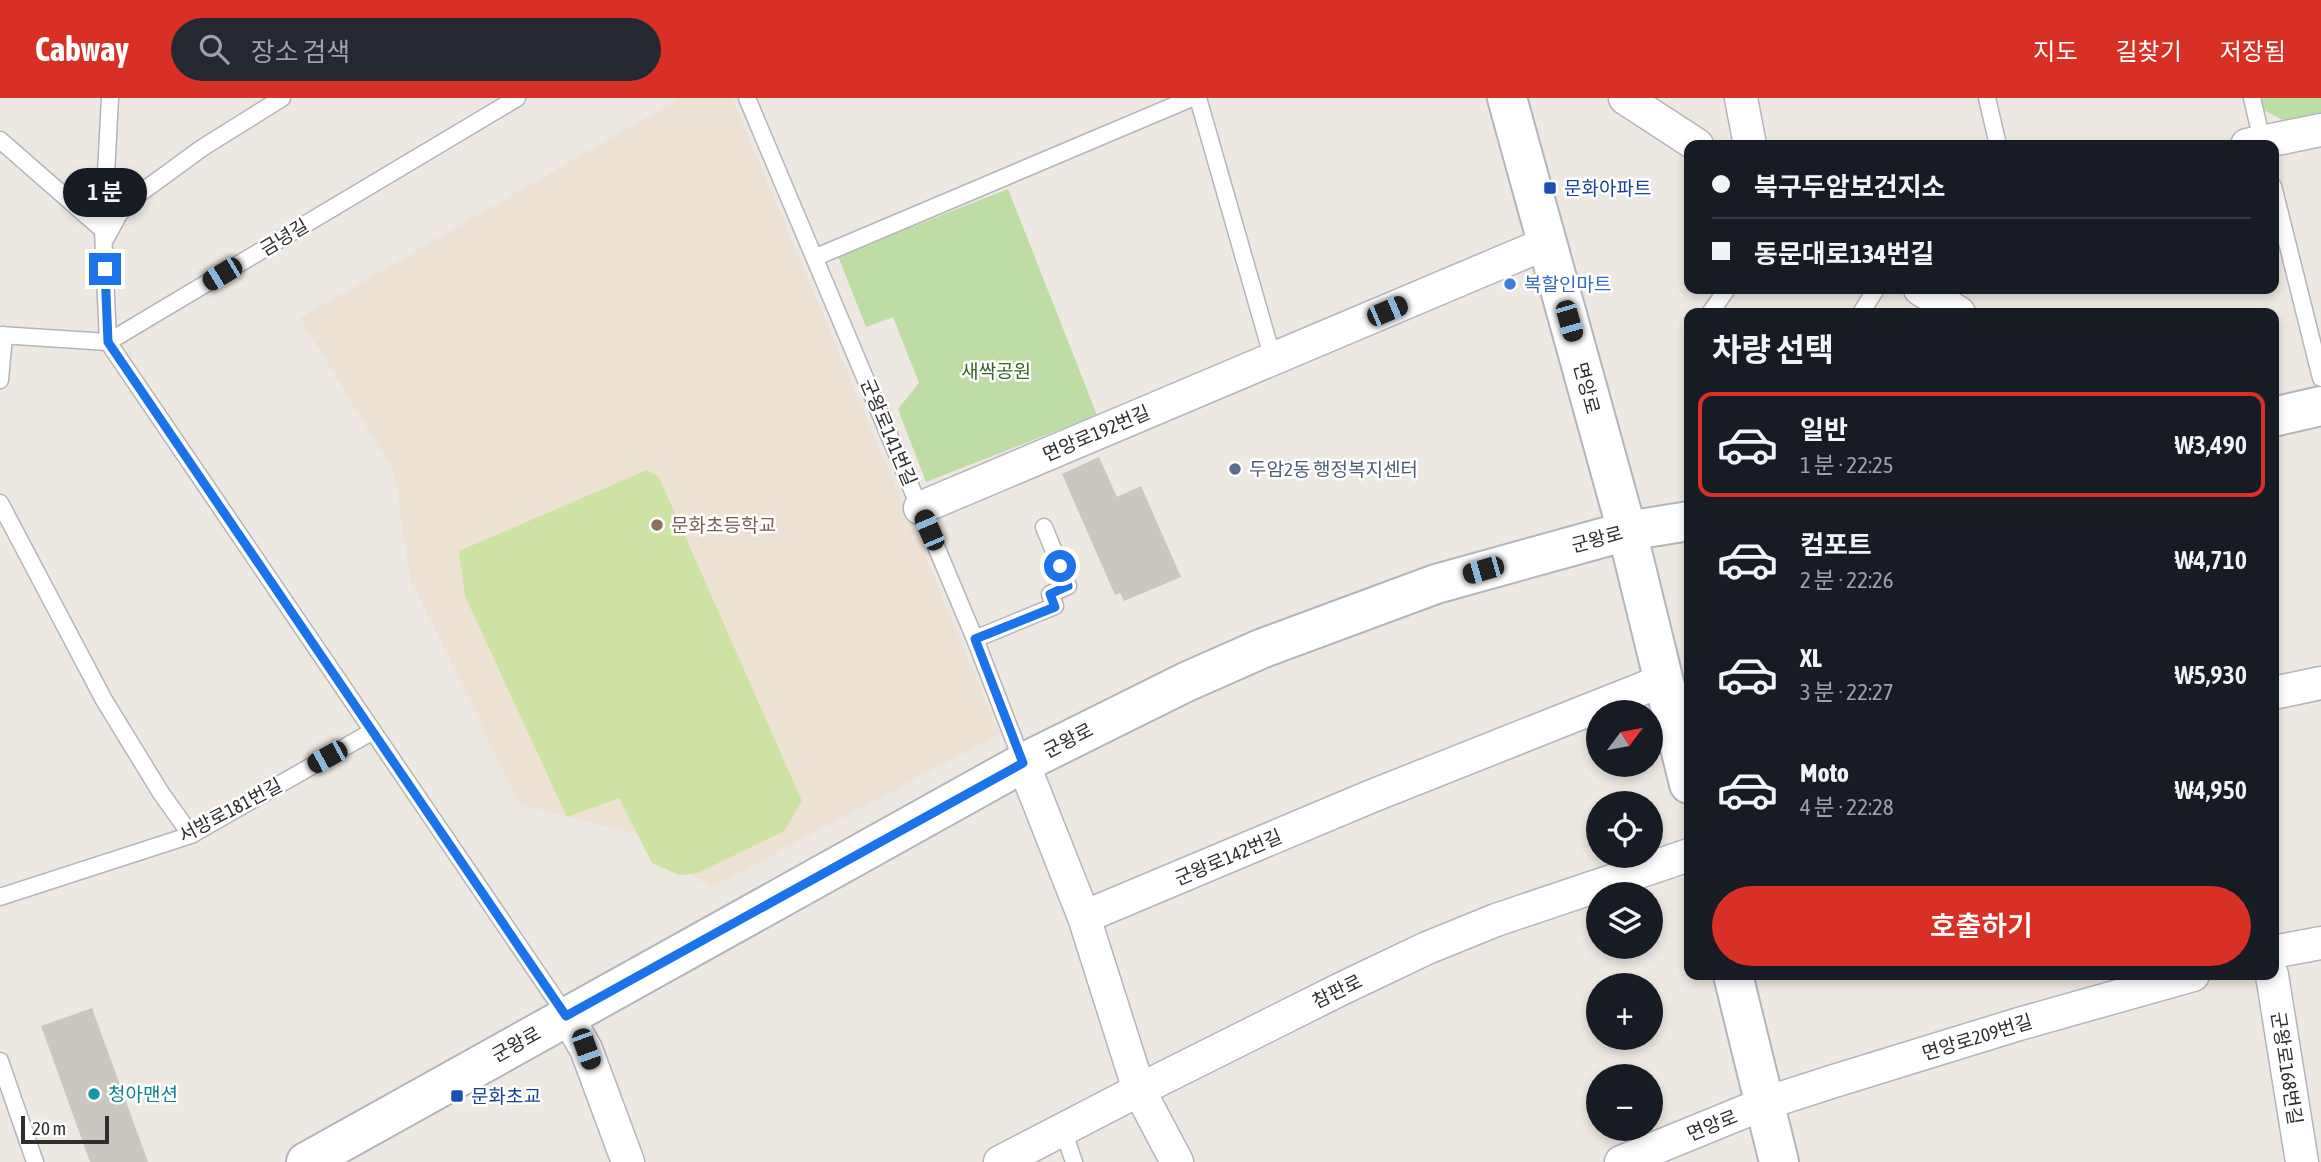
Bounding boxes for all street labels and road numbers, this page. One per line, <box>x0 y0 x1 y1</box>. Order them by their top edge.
street label: 금녕길 <box>256 214 312 260</box>
street label: 면앙로 <box>1570 360 1604 416</box>
street label: 군왕로141번길 <box>857 375 921 489</box>
street label: 면앙로192번길 <box>1039 401 1153 465</box>
street label: 군왕로 <box>1569 522 1625 556</box>
street label: 군왕로 <box>1040 718 1096 762</box>
street label: 서방로181번길 <box>174 773 286 847</box>
street label: 군왕로142번길 <box>1171 825 1285 889</box>
street label: 참판로 <box>1309 970 1365 1012</box>
street label: 면앙로209번길 <box>1919 1010 2035 1064</box>
street label: 군왕로168번길 <box>2267 1010 2307 1126</box>
street label: 군왕로 <box>488 1022 544 1066</box>
street label: 면앙로 <box>1684 1105 1740 1145</box>

